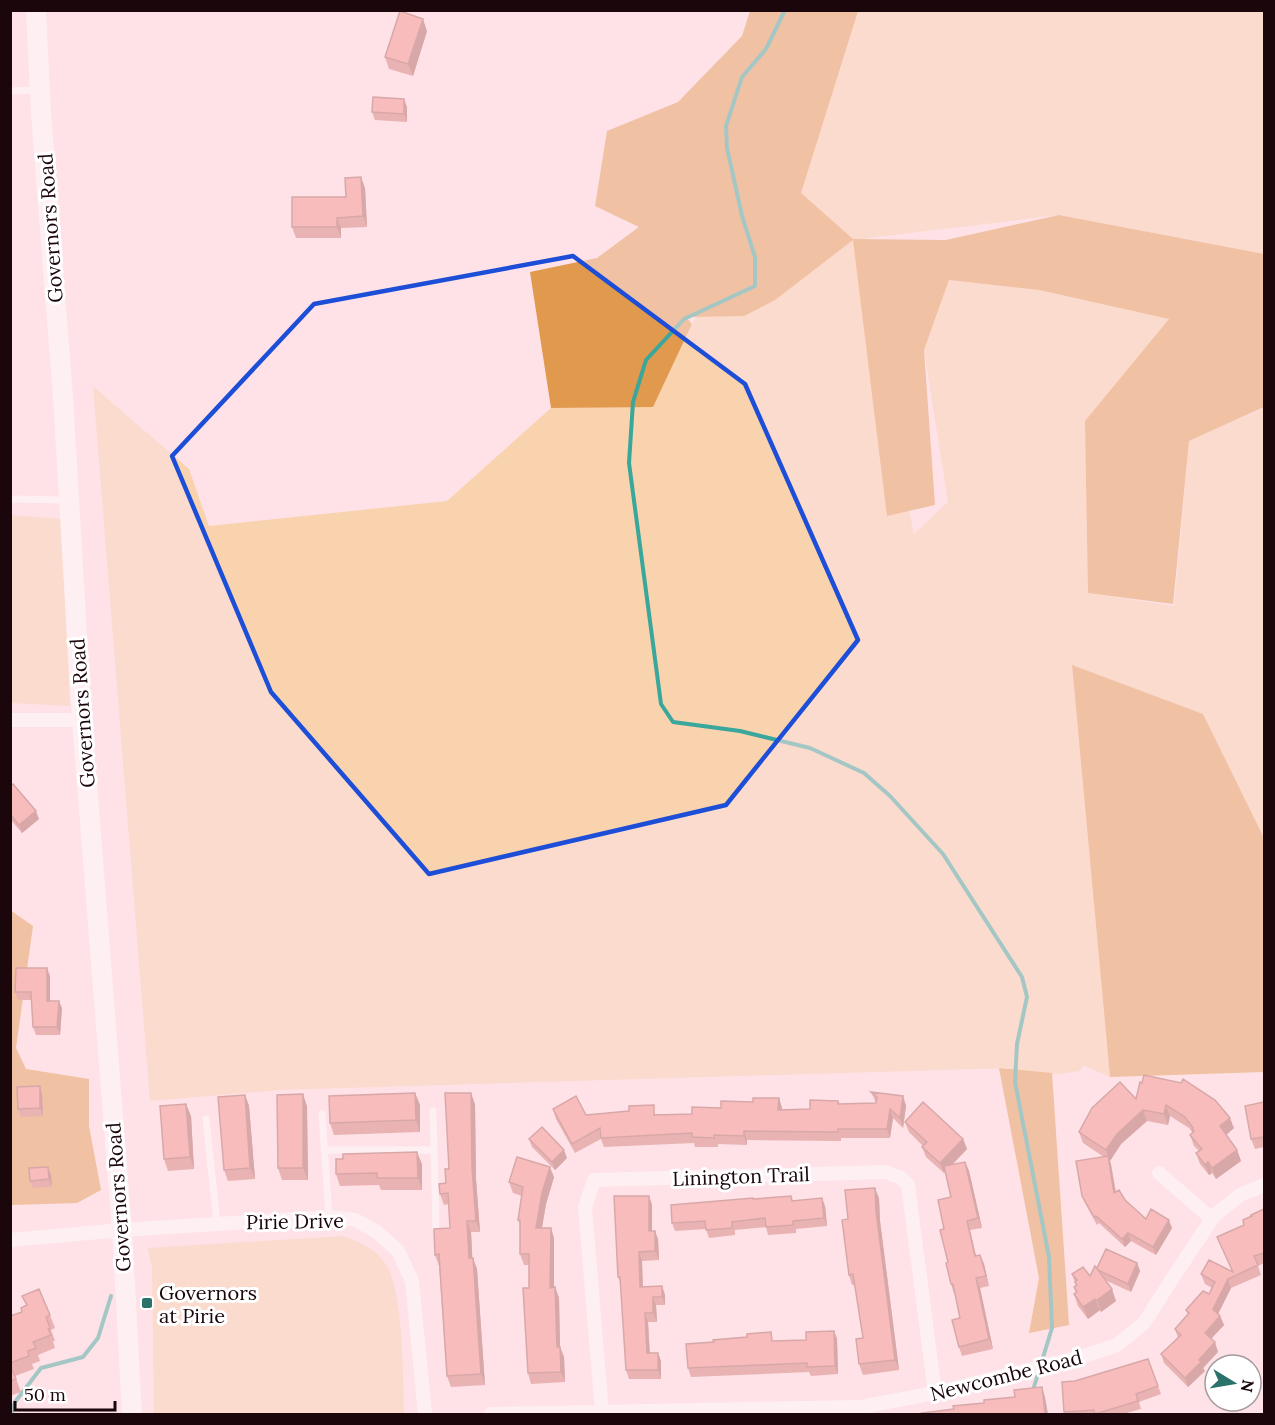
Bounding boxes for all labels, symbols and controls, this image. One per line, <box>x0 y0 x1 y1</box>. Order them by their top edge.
street label: Governors Road <box>32 152 68 304</box>
street label: Governors Road <box>64 637 100 789</box>
street label: Governors Road <box>100 1121 136 1273</box>
street label: Linington Trail <box>672 1161 810 1191</box>
street label: Pirie Drive <box>246 1208 344 1234</box>
place label: Governors at Pirie <box>159 1280 257 1328</box>
marker: Governors at Pirie <box>140 1296 154 1310</box>
street label: Newcombe Road <box>927 1344 1085 1406</box>
north arrow <box>1203 1353 1263 1413</box>
scale bar <box>15 1374 116 1412</box>
text: N <box>1237 1378 1259 1394</box>
text: 50 m <box>24 1383 66 1406</box>

